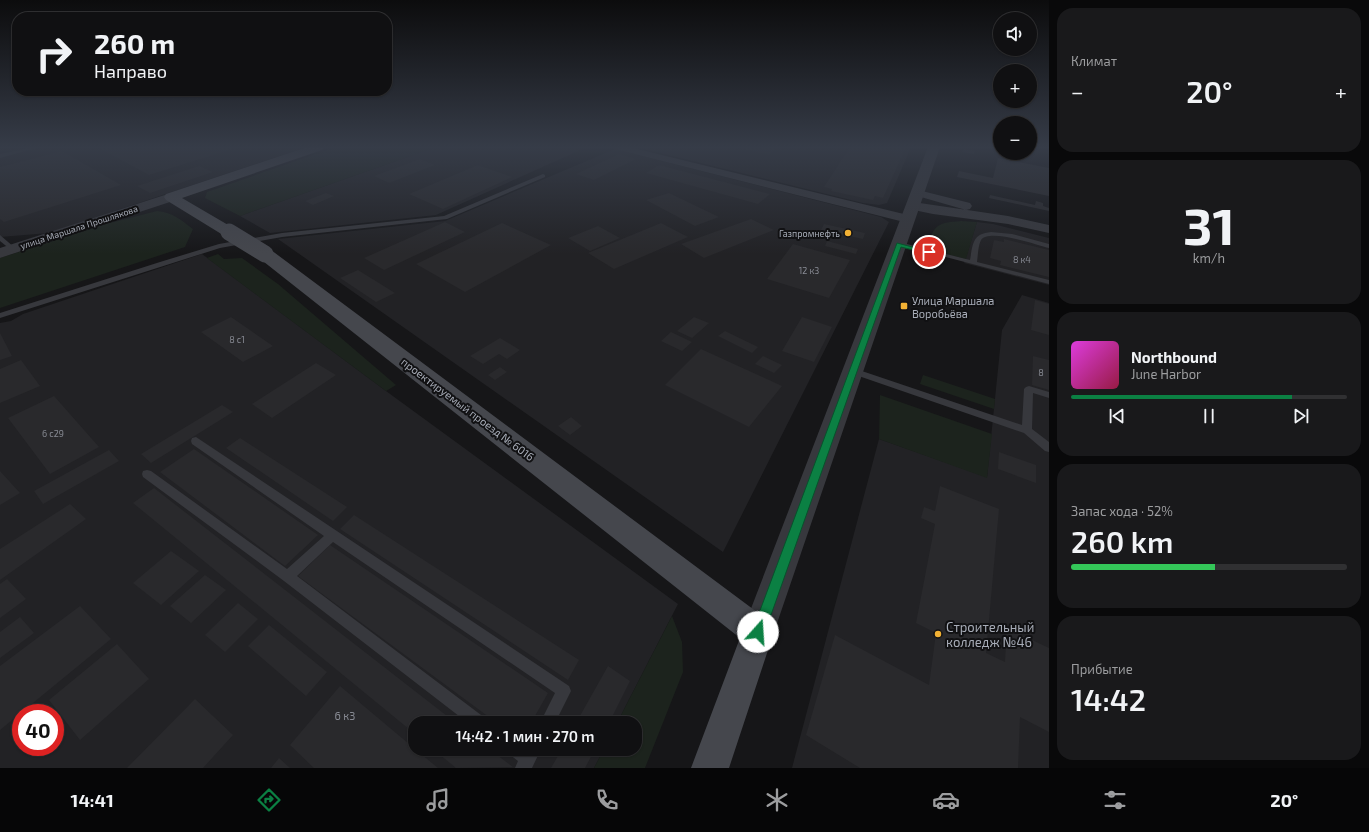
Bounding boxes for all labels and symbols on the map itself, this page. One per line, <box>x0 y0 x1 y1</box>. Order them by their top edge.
street label: улица Маршала Прошлякова <box>19 203 140 252</box>
place label: Газпромнефть <box>779 228 840 239</box>
marker: Газпромнефть <box>843 228 853 238</box>
pin <box>912 235 946 269</box>
house number: 8 к4 <box>1013 254 1031 265</box>
house number: 12 к3 <box>799 265 819 276</box>
place label: Улица Маршала Воробьёва <box>912 294 994 320</box>
marker: Улица Маршала Воробьёва <box>899 301 909 311</box>
house number: 8 с1 <box>229 334 245 345</box>
street label: проектируемый проезд № 6016 <box>398 355 537 464</box>
house number: 8 <box>1038 367 1044 378</box>
house number: 6 с29 <box>42 428 64 439</box>
position arrow <box>737 611 779 653</box>
place label: Строительный колледж №46 <box>946 619 1034 650</box>
marker: Строительный колледж №46 <box>933 629 943 639</box>
speed limit sign: 40 <box>12 704 64 756</box>
house number: 6 к3 <box>335 709 355 722</box>

